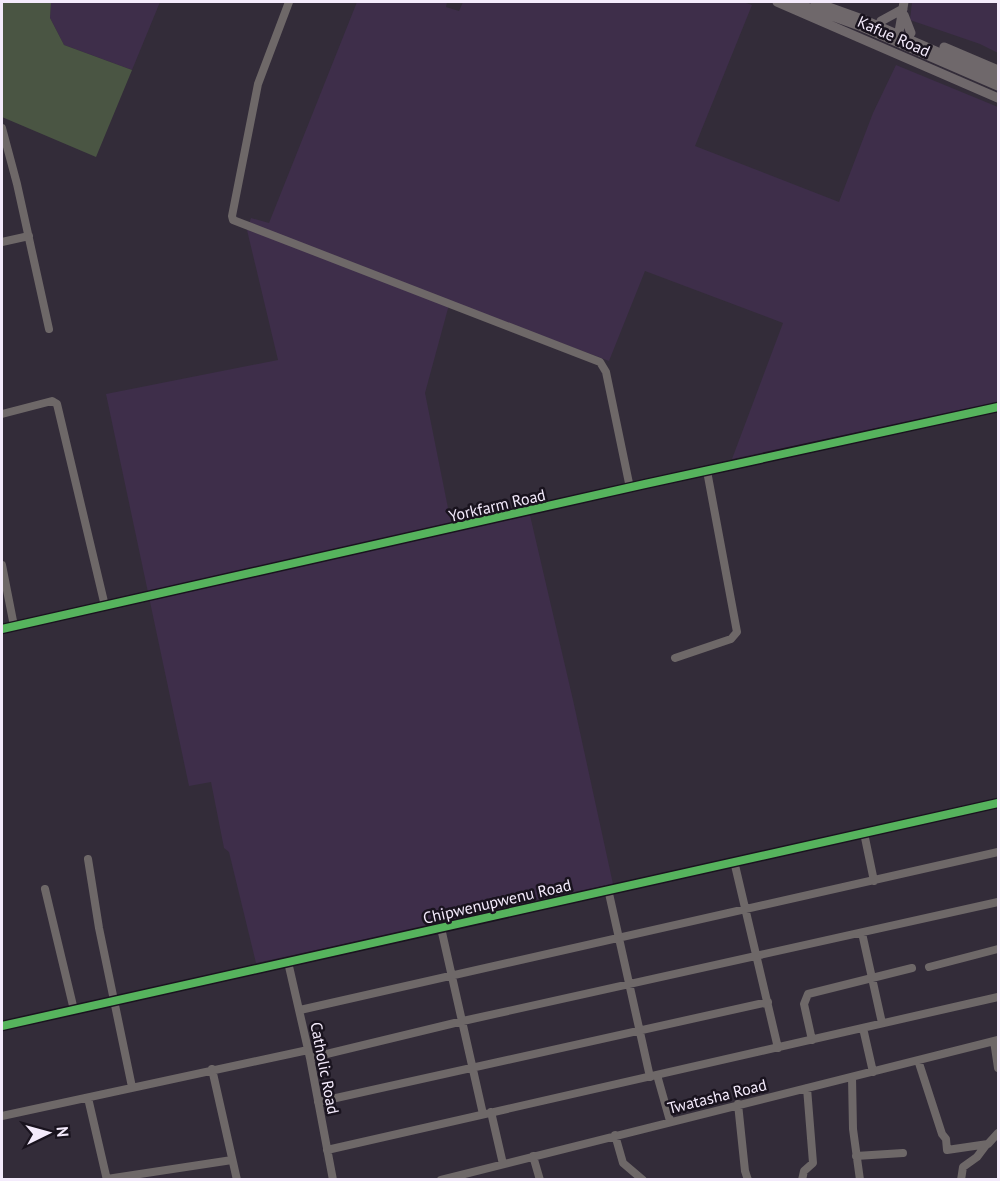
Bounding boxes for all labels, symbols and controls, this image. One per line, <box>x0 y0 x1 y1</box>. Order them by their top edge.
street label: Kafue Road <box>855 11 933 61</box>
street label: Yorkfarm Road <box>447 484 547 526</box>
street label: Chipwenupwenu Road <box>421 874 573 928</box>
street label: Catholic Road <box>306 1020 344 1116</box>
street label: Twatasha Road <box>665 1074 769 1118</box>
north arrow <box>18 1103 78 1163</box>
text: N <box>53 1126 73 1138</box>

